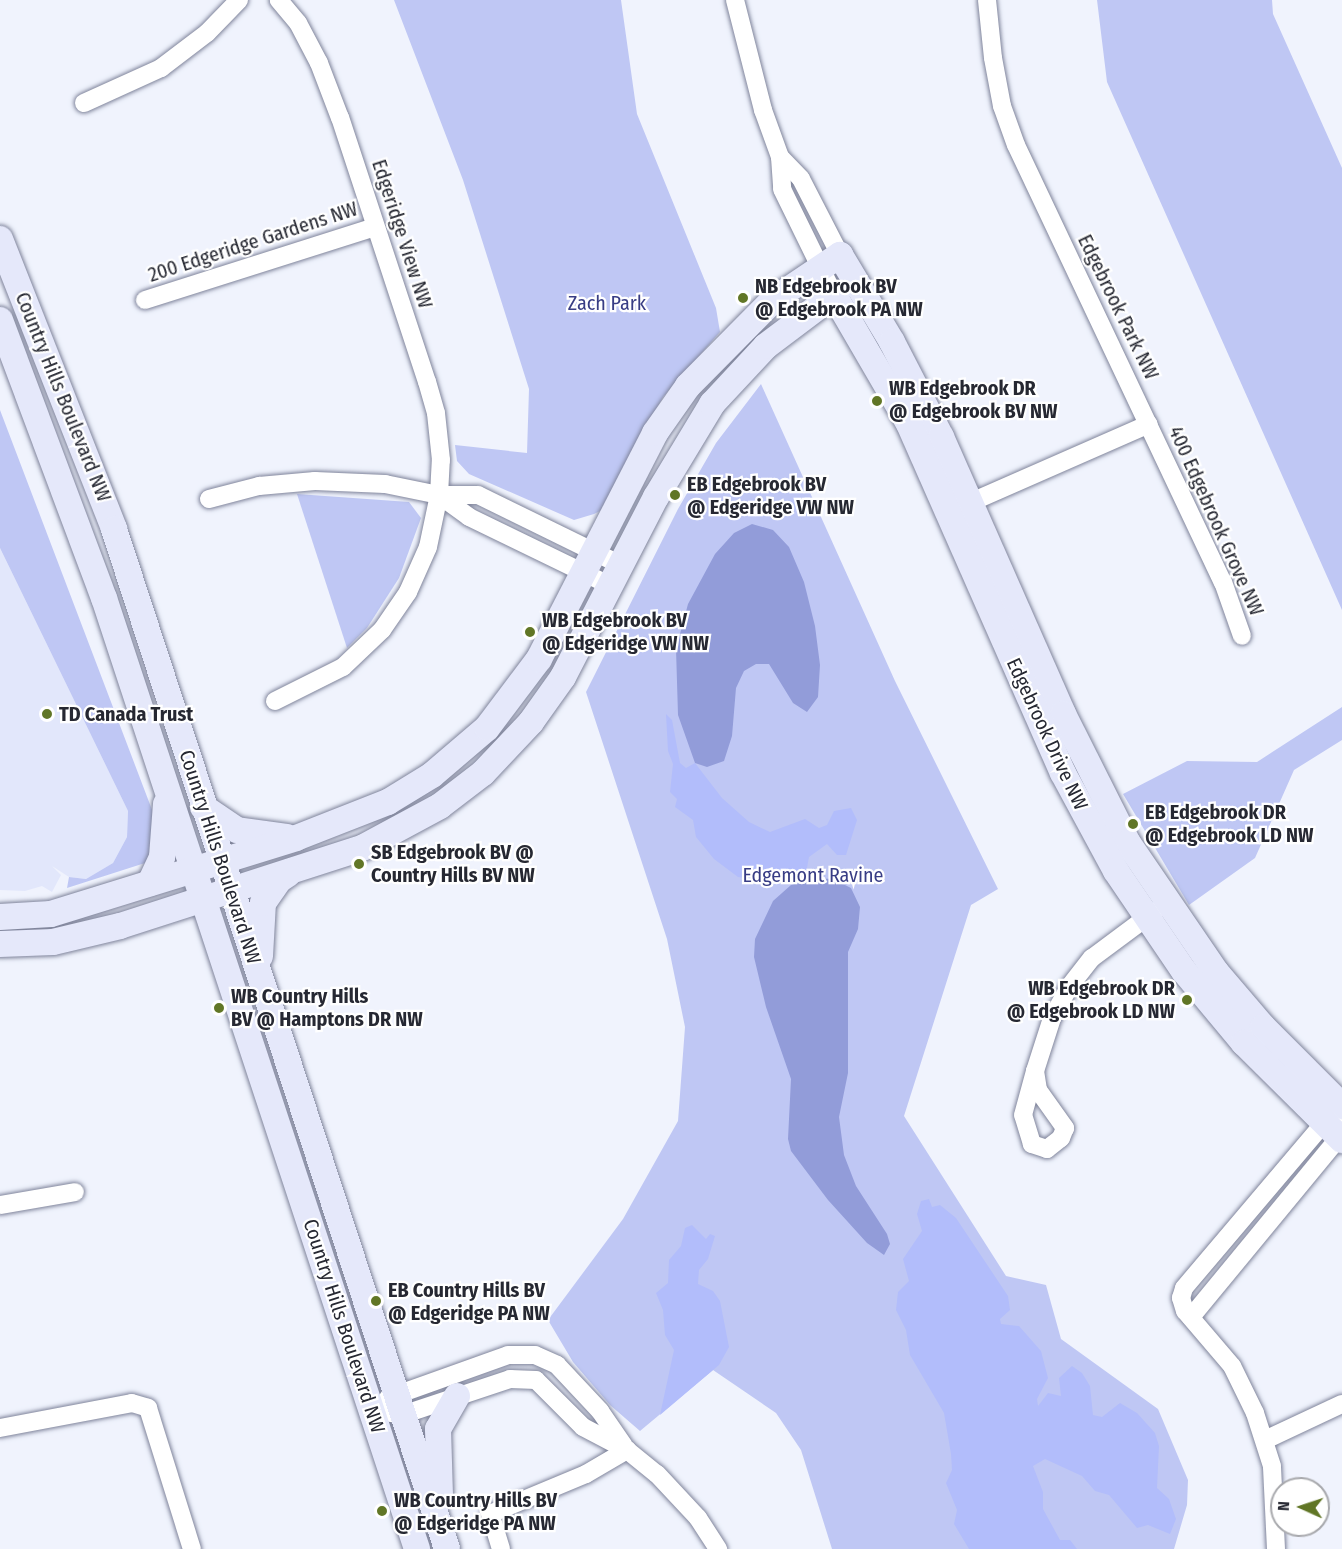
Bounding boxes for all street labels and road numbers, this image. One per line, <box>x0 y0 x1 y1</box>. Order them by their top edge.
street label: Edgeridge View NW <box>367 157 437 311</box>
street label: 200 Edgeridge Gardens NW <box>145 197 361 287</box>
street label: Edgebrook Park NW <box>1073 231 1163 383</box>
street label: Country Hills Boulevard NW <box>10 289 116 505</box>
street label: 400 Edgebrook Grove NW <box>1163 423 1269 619</box>
street label: Edgebrook Drive NW <box>1001 654 1093 814</box>
street label: Country Hills Boulevard NW <box>174 747 266 967</box>
street label: Country Hills Boulevard NW <box>298 1216 390 1436</box>

